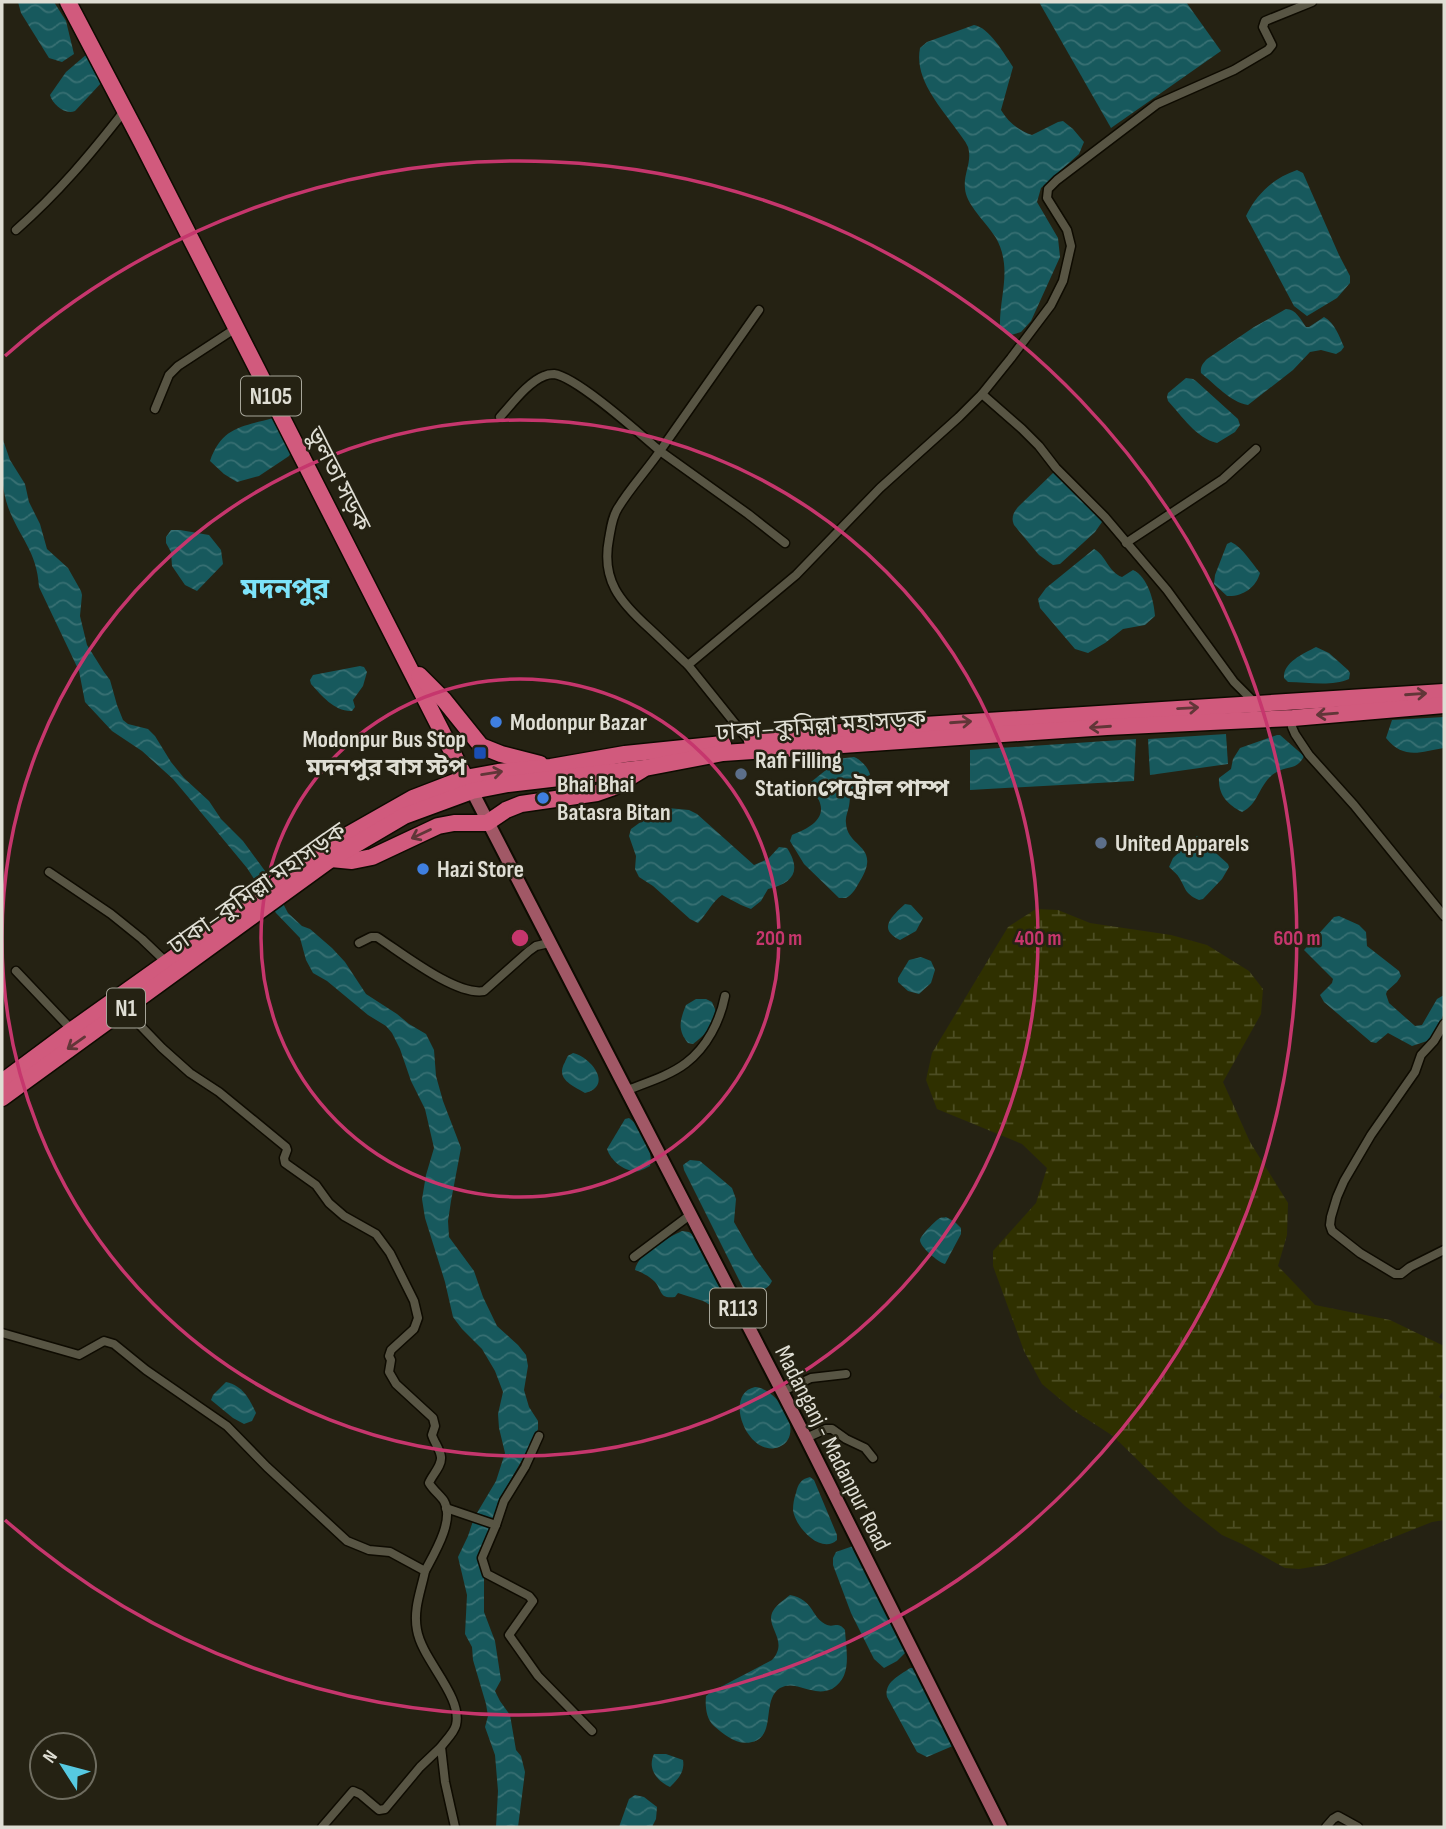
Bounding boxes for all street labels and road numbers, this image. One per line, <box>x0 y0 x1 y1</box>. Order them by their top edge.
road number: N105 <box>241 376 301 416</box>
street label: ভুলতা সড়ক <box>300 421 377 537</box>
street label: ঢাকা–কুমিল্লা মহাসড়ক <box>714 704 928 747</box>
street label: ঢাকা–কুমিল্লা মহাসড়ক <box>162 816 352 961</box>
road number: N1 <box>107 988 145 1028</box>
road number: R113 <box>710 1288 766 1328</box>
street label: Madanganj - Madanpur Road <box>768 1341 897 1556</box>

